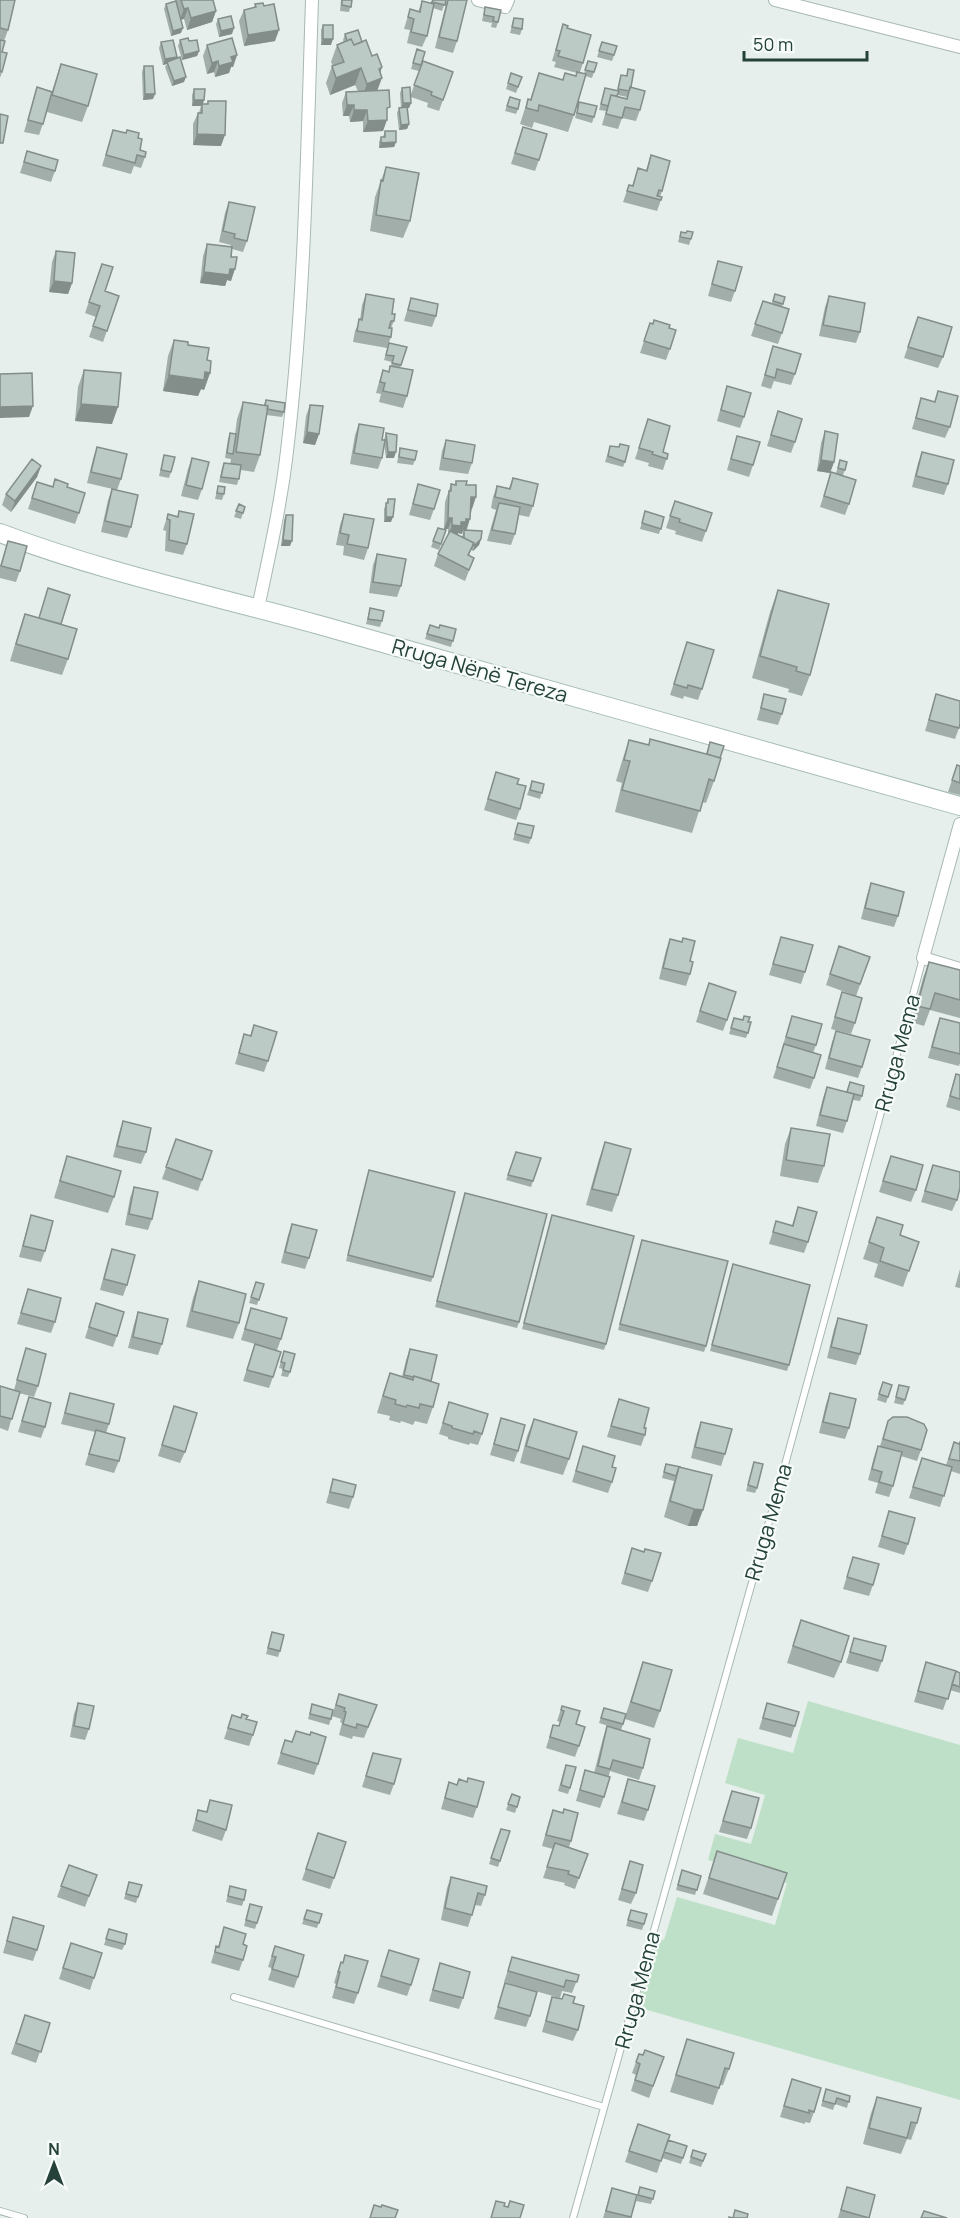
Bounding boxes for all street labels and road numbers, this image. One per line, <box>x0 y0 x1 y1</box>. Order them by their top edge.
street label: Rruga Nënë Tereza <box>389 631 571 709</box>
street label: Rruga Mema <box>868 991 926 1115</box>
street label: Rruga Mema <box>738 1460 798 1584</box>
street label: Rruga Mema <box>608 1928 666 2052</box>

